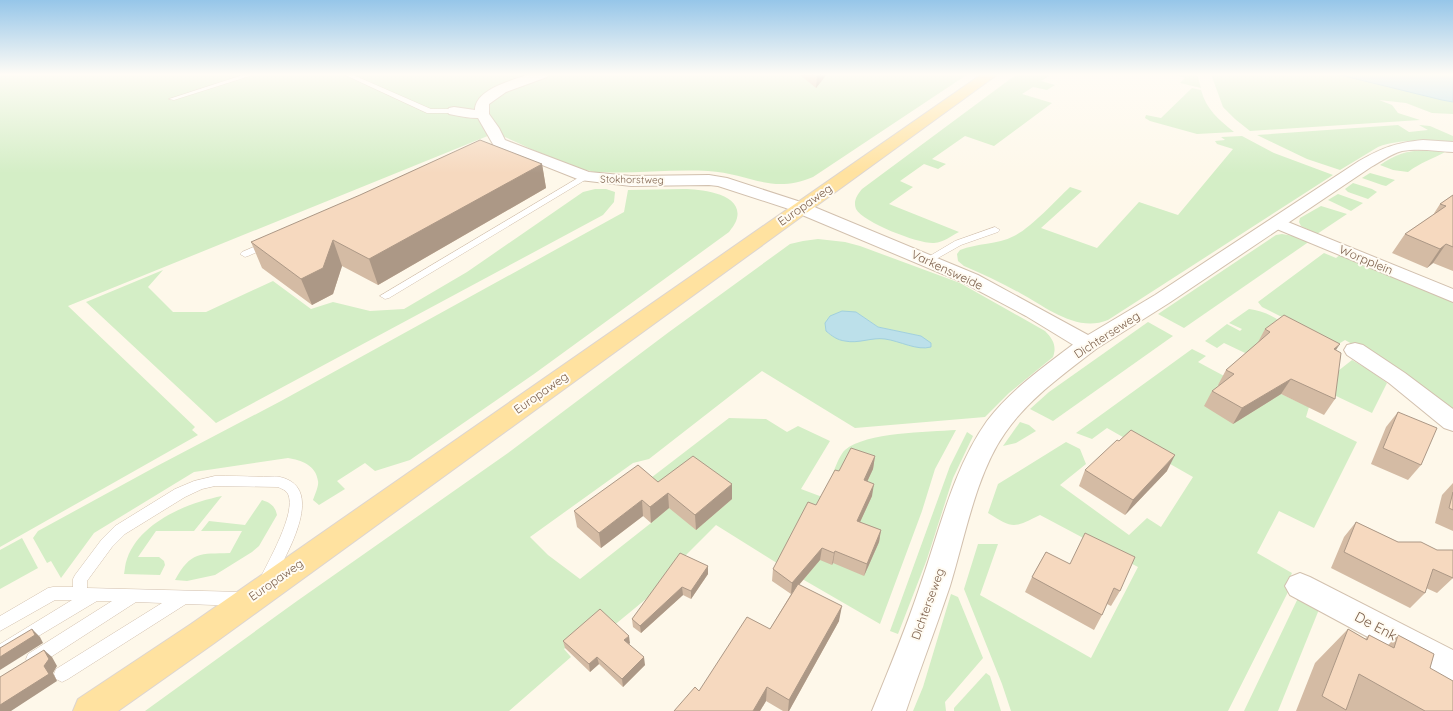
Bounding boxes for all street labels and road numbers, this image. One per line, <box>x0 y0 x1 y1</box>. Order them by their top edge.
street label: Stokhorstweg <box>600 172 664 187</box>
street label: Europaweg <box>775 180 835 229</box>
street label: Worpplein <box>1337 242 1395 278</box>
street label: Varkensweide <box>909 246 986 293</box>
street label: Dichterseweg <box>1071 308 1142 361</box>
street label: Europaweg <box>511 368 571 417</box>
street label: Europaweg <box>246 555 306 604</box>
street label: Dichterseweg <box>908 566 947 642</box>
street label: De Enk <box>1352 607 1400 645</box>

